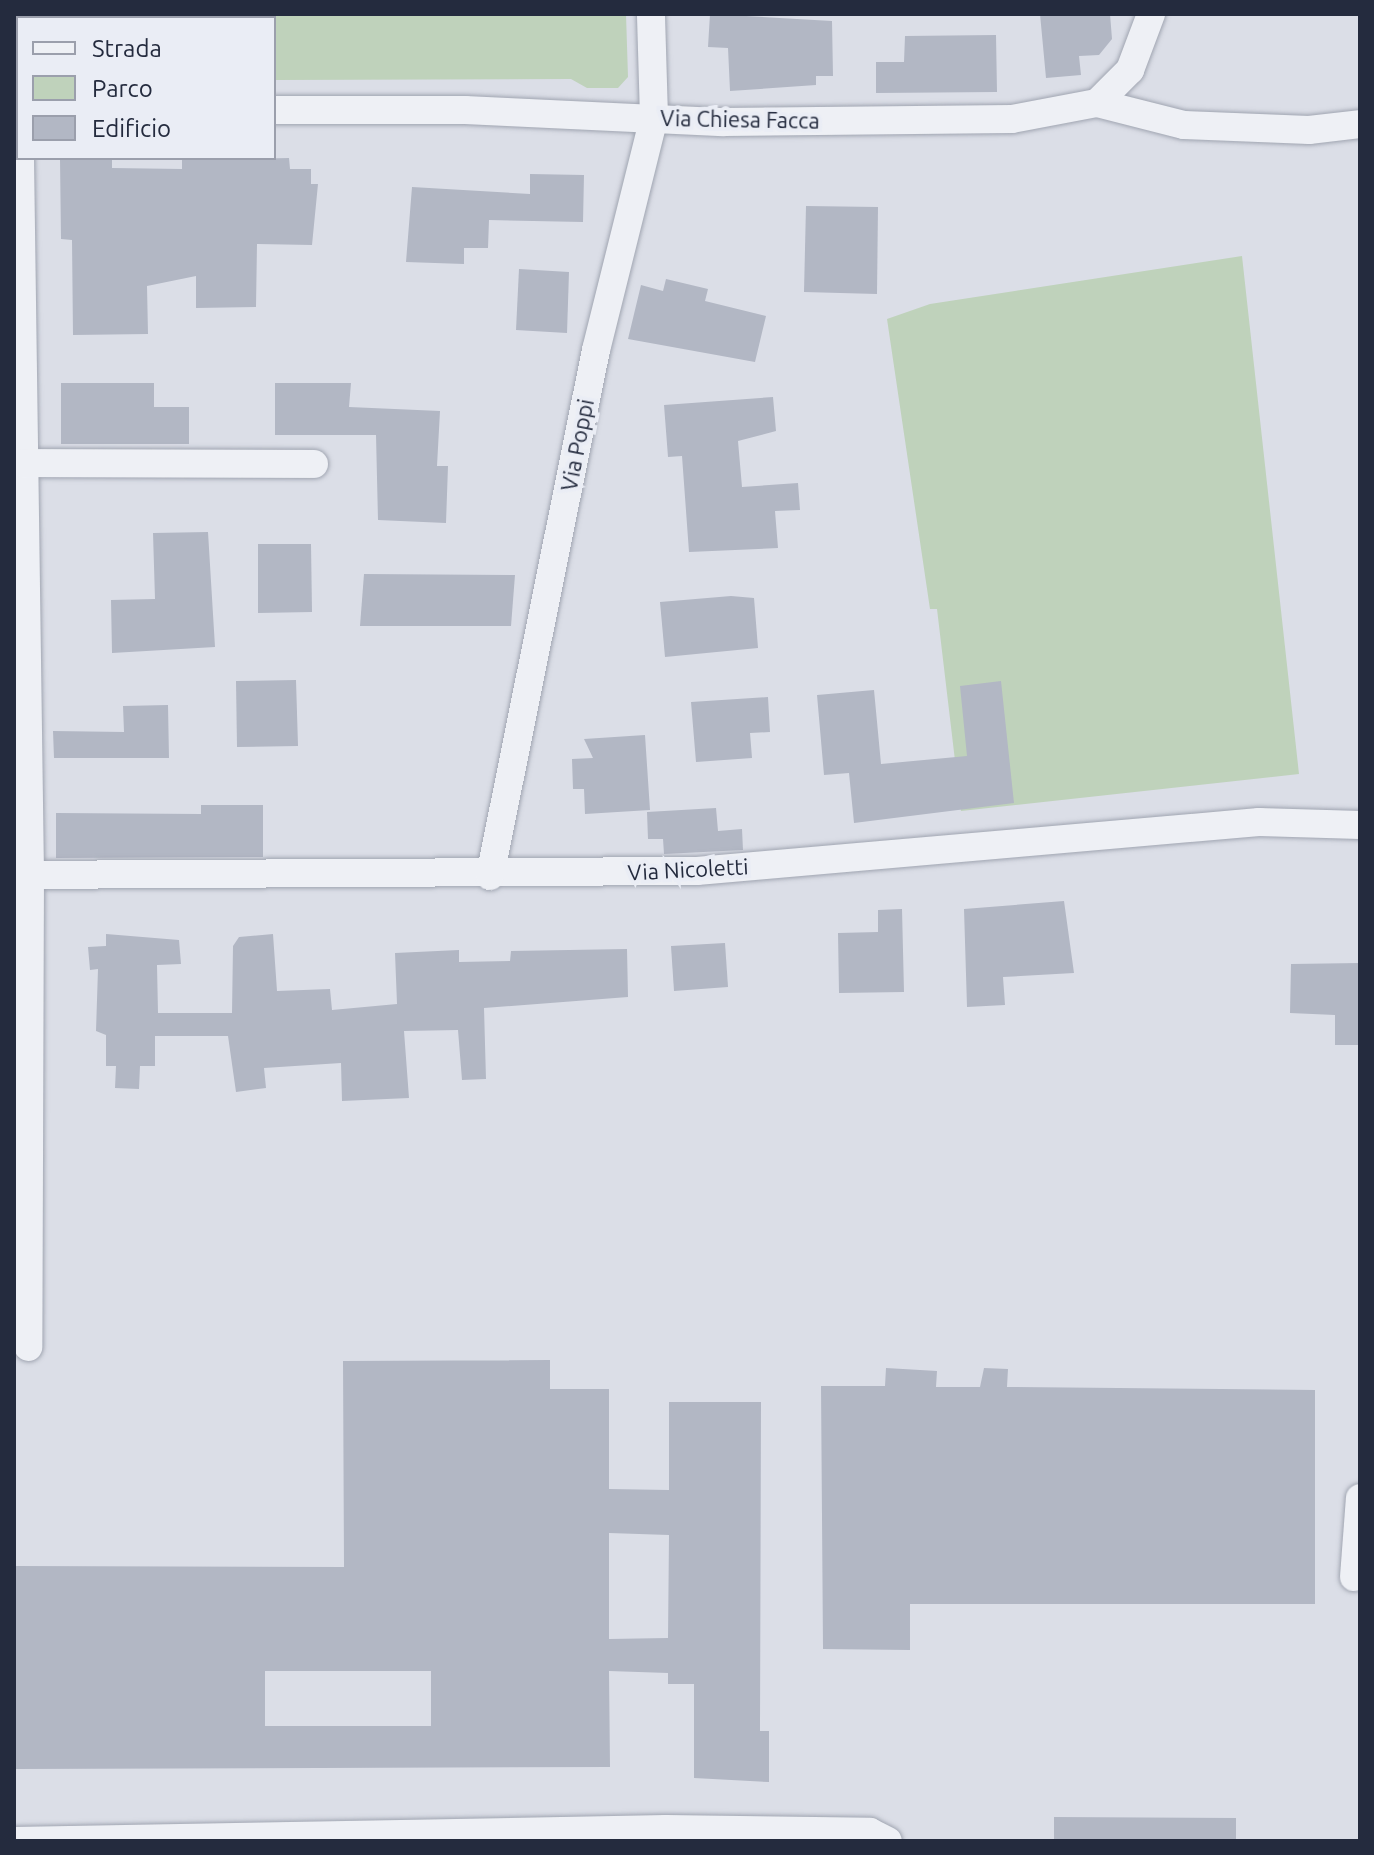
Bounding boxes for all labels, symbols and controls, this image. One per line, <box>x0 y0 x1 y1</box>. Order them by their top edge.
legend <box>16 16 276 160</box>
text: Strada <box>92 35 162 62</box>
text: Parco <box>92 75 153 102</box>
street label: Via Chiesa Facca <box>660 104 820 134</box>
text: Edificio <box>92 115 171 142</box>
street label: Via Poppi <box>555 397 599 493</box>
street label: Via Nicoletti <box>627 853 749 885</box>

